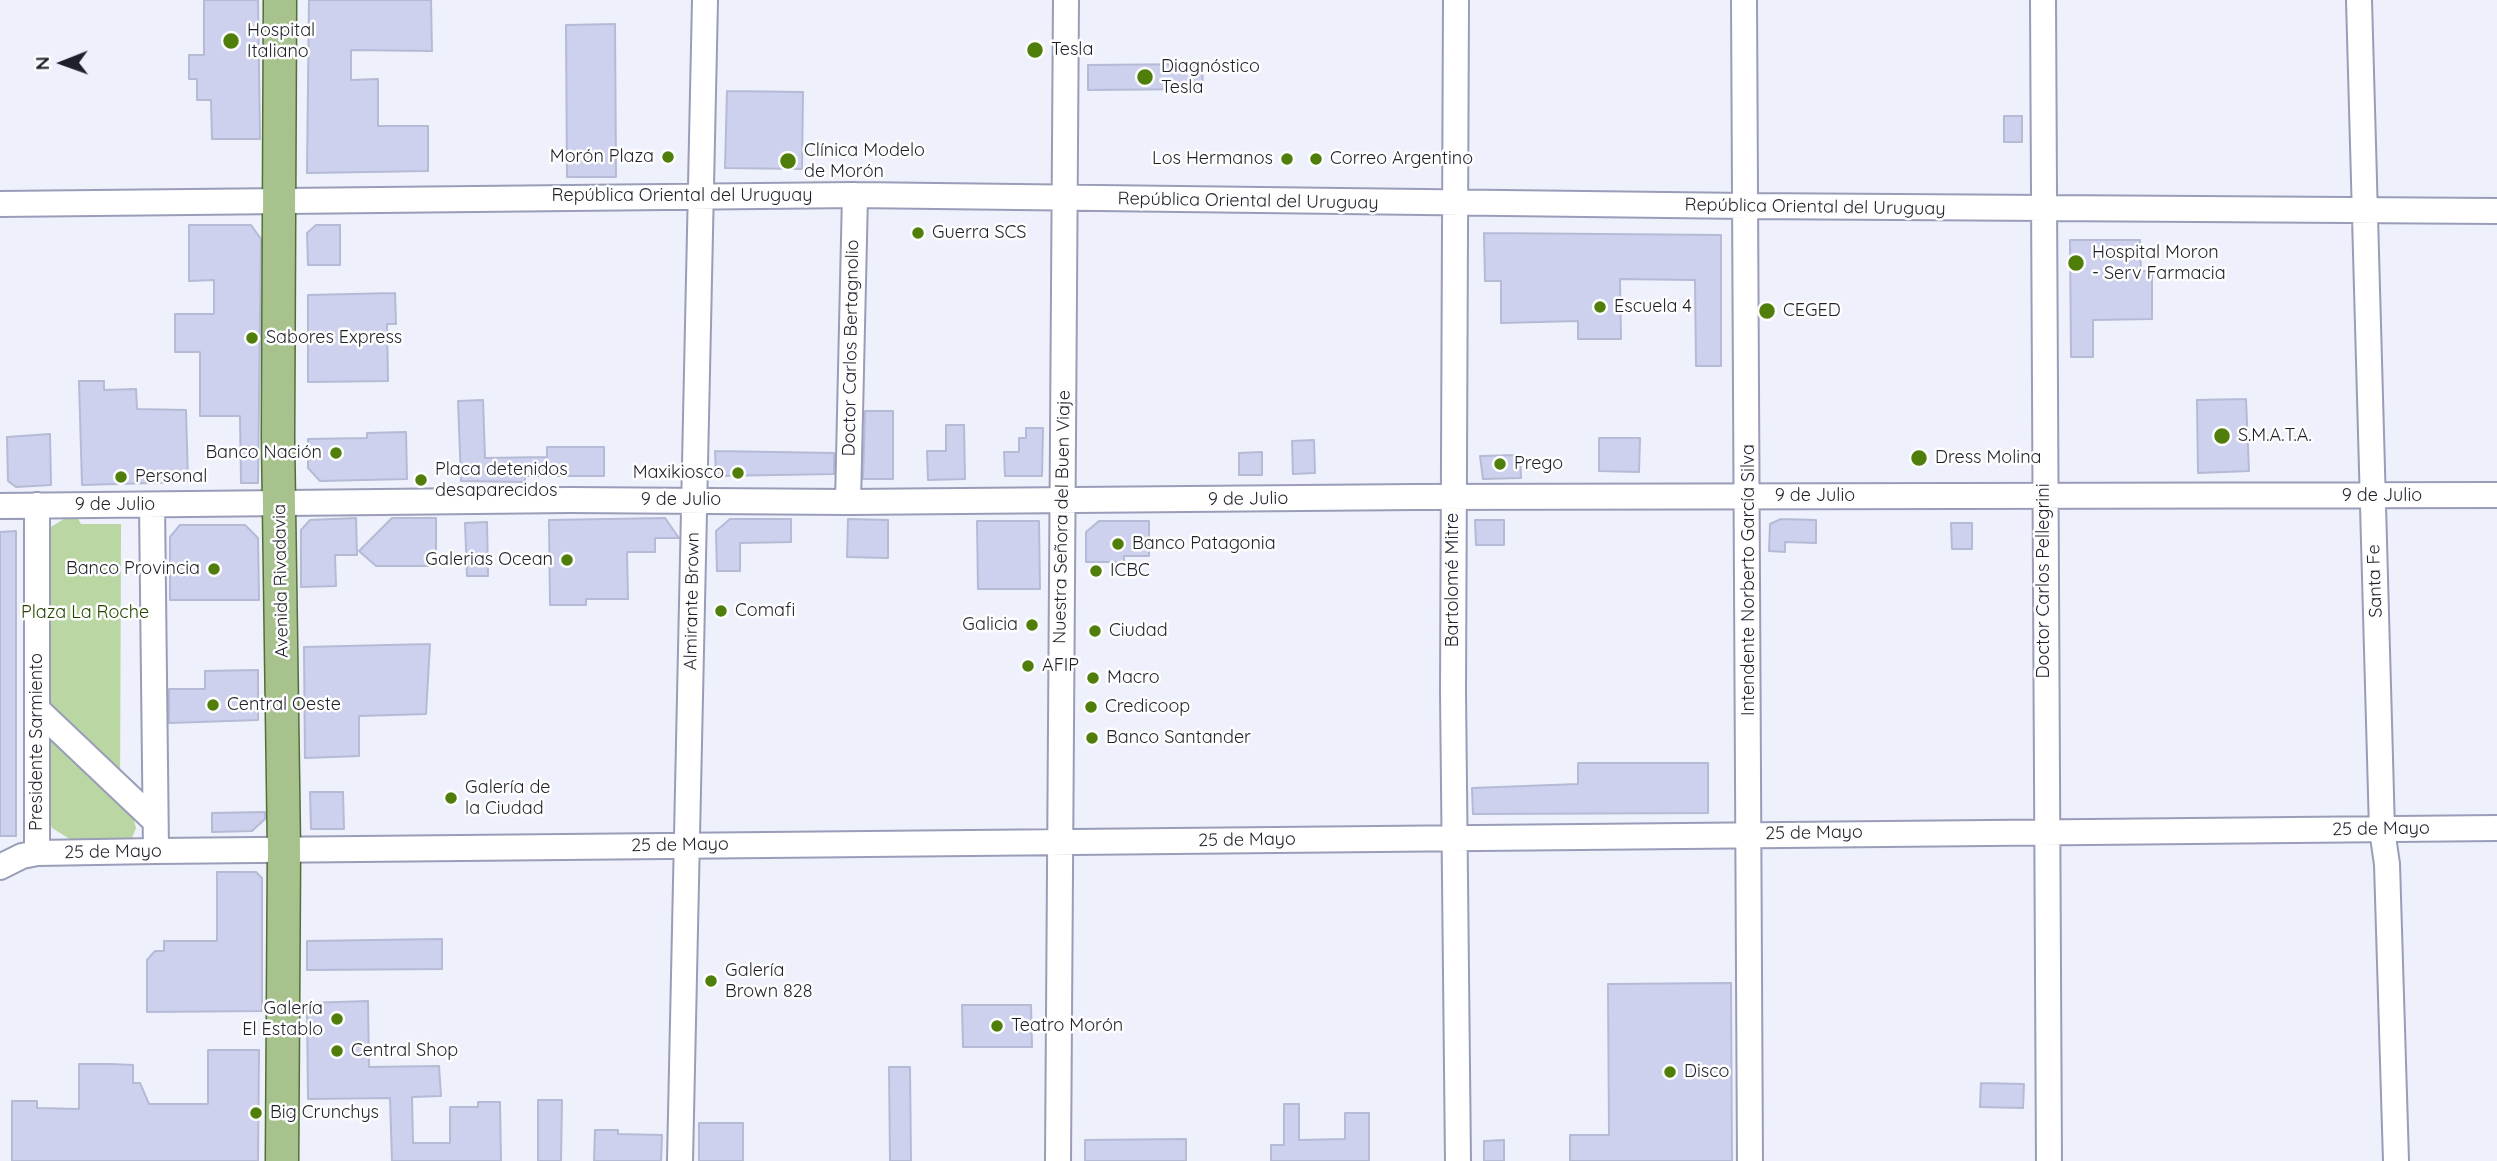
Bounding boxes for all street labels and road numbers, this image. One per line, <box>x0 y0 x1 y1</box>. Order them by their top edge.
street label: República Oriental del Uruguay <box>552 185 812 207</box>
street label: República Oriental del Uruguay <box>1117 188 1379 214</box>
street label: República Oriental del Uruguay <box>1684 194 1946 220</box>
street label: Doctor Carlos Bertagnolio <box>838 239 864 457</box>
street label: Nuestra Señora del Buen Viaje <box>1049 390 1075 644</box>
street label: Intendente Norberto García Silva <box>1738 444 1760 716</box>
street label: Doctor Carlos Pellegrini <box>2033 484 2055 678</box>
street label: 9 de Julio <box>1775 485 1855 507</box>
street label: 9 de Julio <box>2342 485 2422 507</box>
street label: 9 de Julio <box>1208 488 1288 510</box>
street label: 9 de Julio <box>641 489 721 511</box>
street label: 9 de Julio <box>75 494 155 516</box>
street label: Avenida Rivadavia <box>269 504 293 658</box>
street label: Bartolomé Mitre <box>1442 513 1464 647</box>
street label: Almirante Brown <box>680 532 704 670</box>
street label: Santa Fe <box>2363 544 2387 618</box>
street label: Presidente Sarmiento <box>26 653 48 831</box>
street label: 25 de Mayo <box>2332 817 2430 841</box>
street label: 25 de Mayo <box>1765 821 1863 845</box>
street label: 25 de Mayo <box>1198 828 1296 852</box>
street label: 25 de Mayo <box>631 833 729 857</box>
street label: 25 de Mayo <box>64 840 162 864</box>

